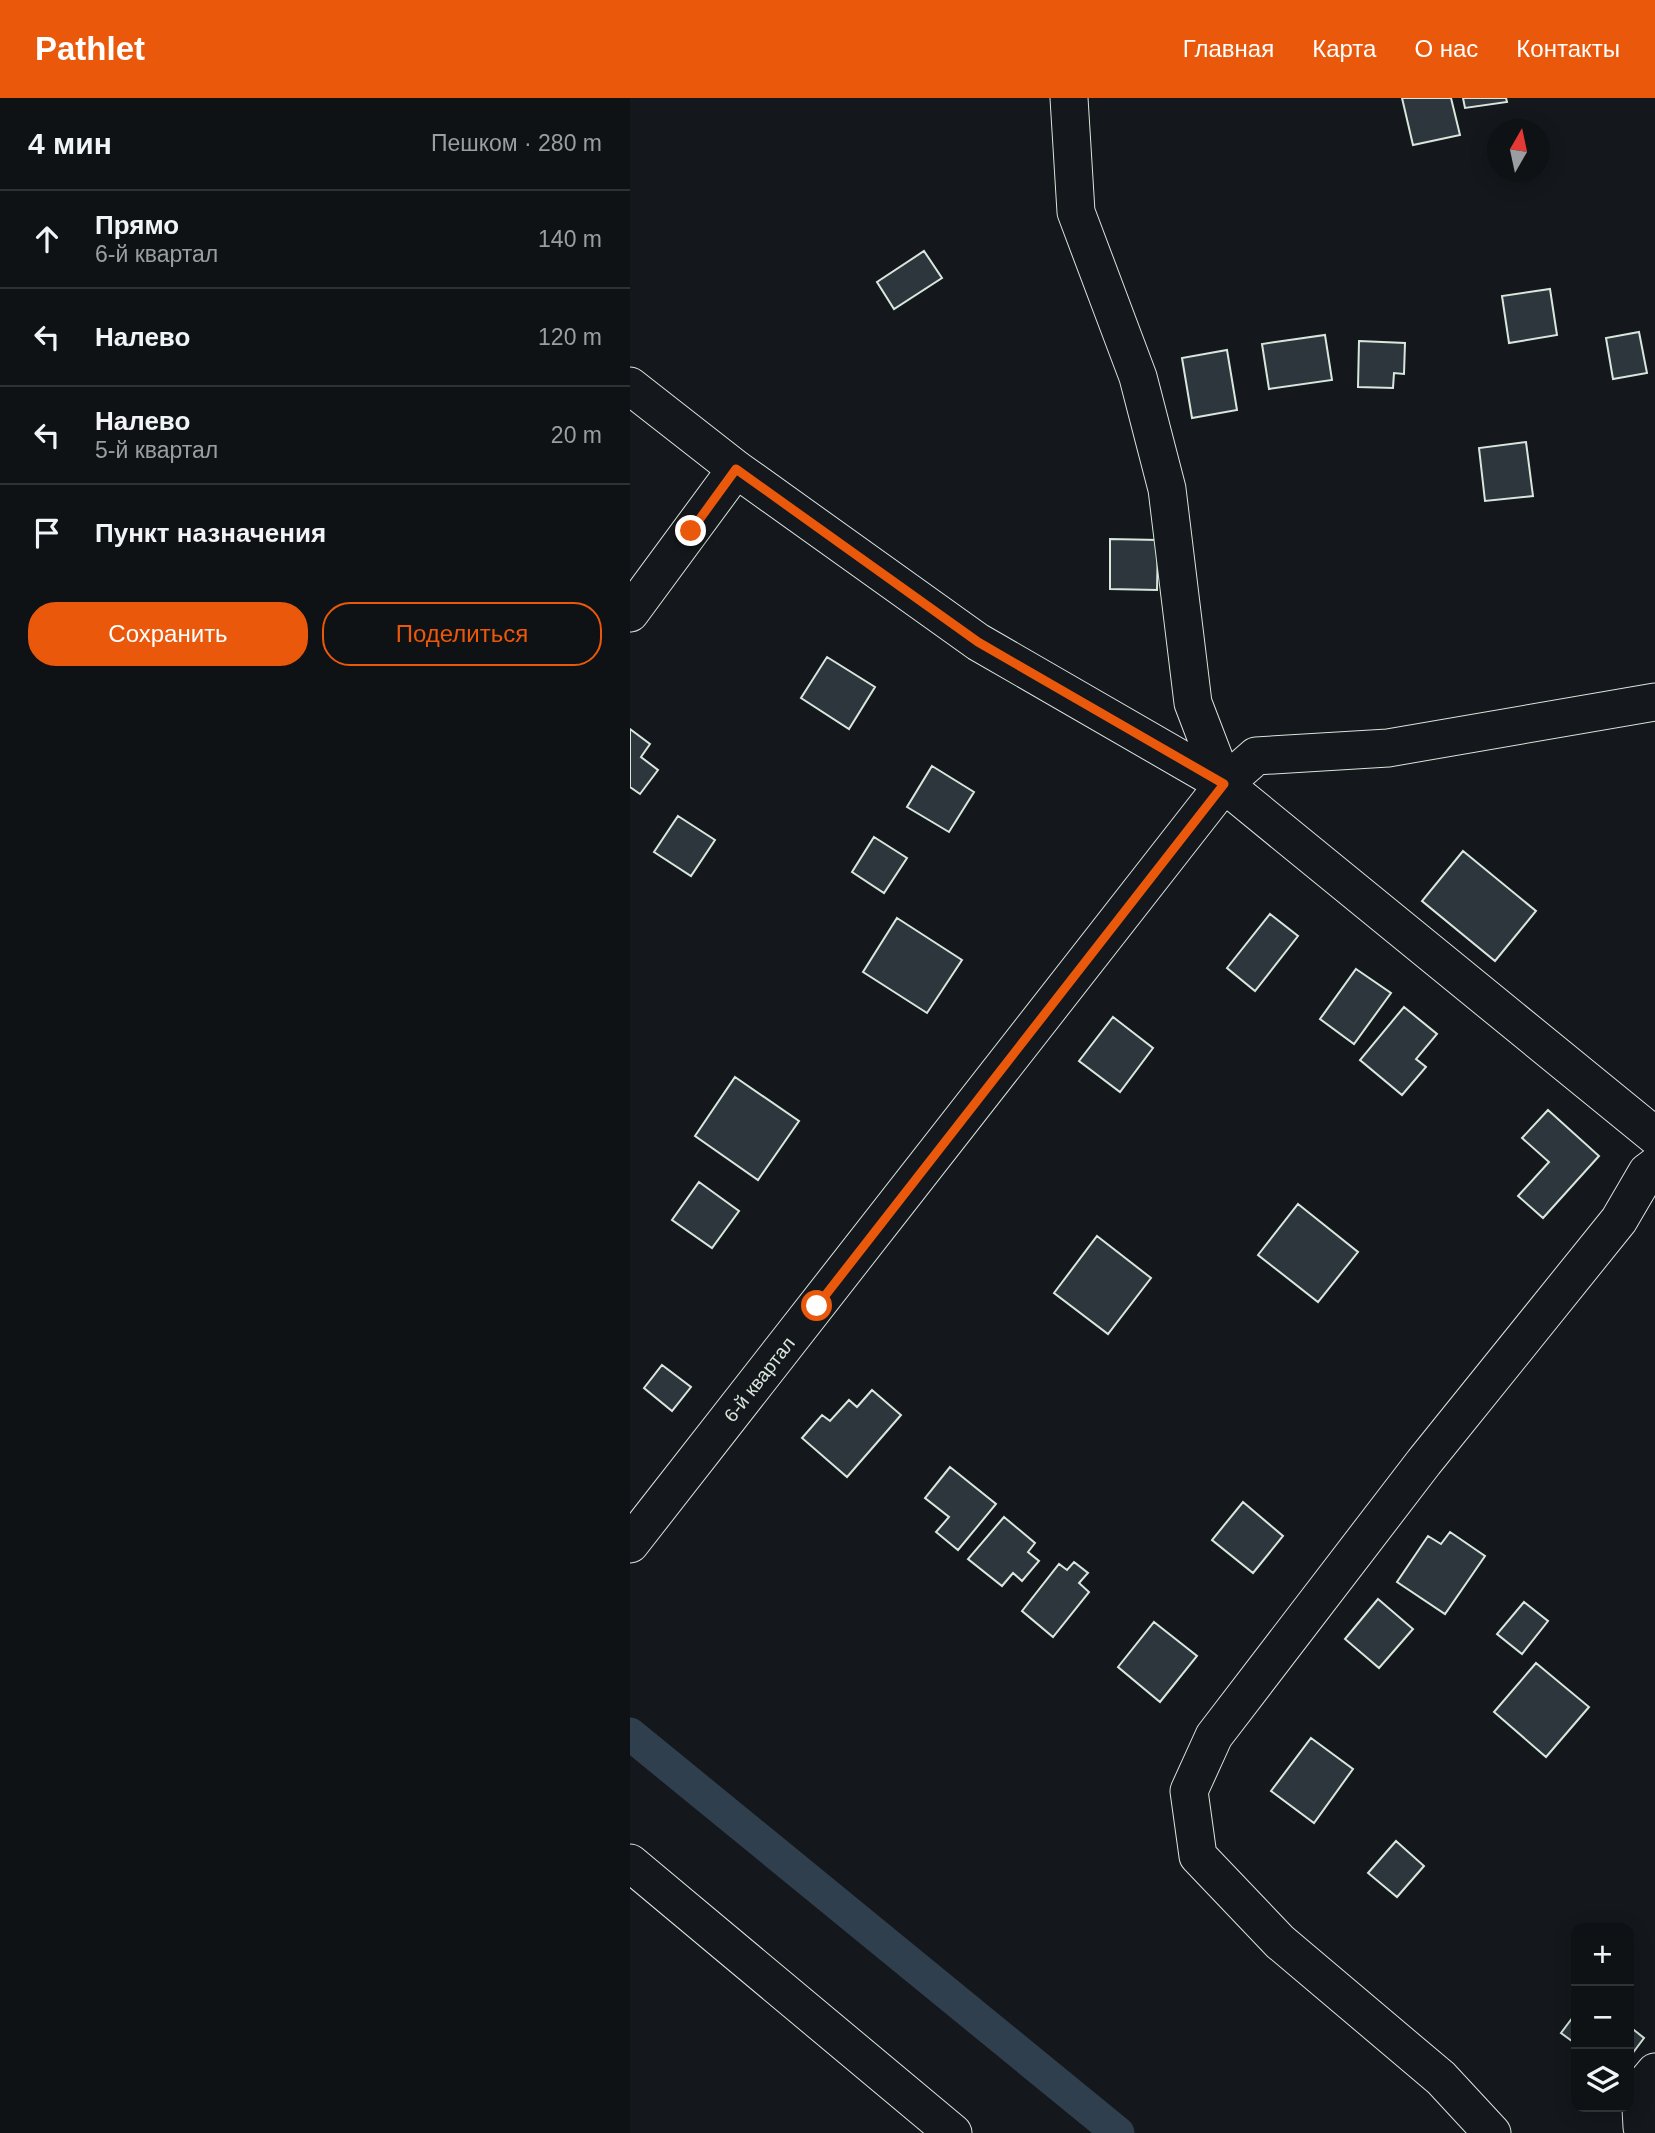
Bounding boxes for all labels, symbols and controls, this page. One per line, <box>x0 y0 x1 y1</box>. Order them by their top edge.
text: Pathlet <box>35 30 145 67</box>
text: Главная <box>1183 35 1274 62</box>
text: Карта <box>1312 35 1376 62</box>
text: О нас <box>1414 35 1478 62</box>
text: Контакты <box>1516 35 1620 62</box>
north arrow <box>1487 119 1550 182</box>
text: 4 мин <box>28 127 112 160</box>
text: Пешком · 280 m <box>431 130 602 156</box>
text: Прямо <box>95 210 179 240</box>
icon: ahead <box>28 220 66 258</box>
text: 140 m <box>538 226 602 252</box>
text: 6-й квартал <box>95 241 218 267</box>
icon: left <box>28 318 66 356</box>
text: Налево <box>95 322 190 352</box>
text: 120 m <box>538 324 602 350</box>
text: Налево <box>95 406 190 436</box>
icon: left <box>28 416 66 454</box>
text: 20 m <box>551 422 602 448</box>
text: 5-й квартал <box>95 437 218 463</box>
icon: arrive <box>28 514 66 552</box>
route end <box>675 515 706 546</box>
text: Пункт назначения <box>95 518 326 548</box>
button: Сохранить <box>28 602 308 666</box>
button: Поделиться <box>322 602 602 666</box>
route start <box>801 1290 832 1321</box>
street label: 6-й квартал <box>720 1333 799 1426</box>
map controls <box>1571 1923 1634 2112</box>
button: + <box>1571 1923 1634 1986</box>
button: − <box>1571 1986 1634 2049</box>
button: layers <box>1571 2049 1634 2112</box>

